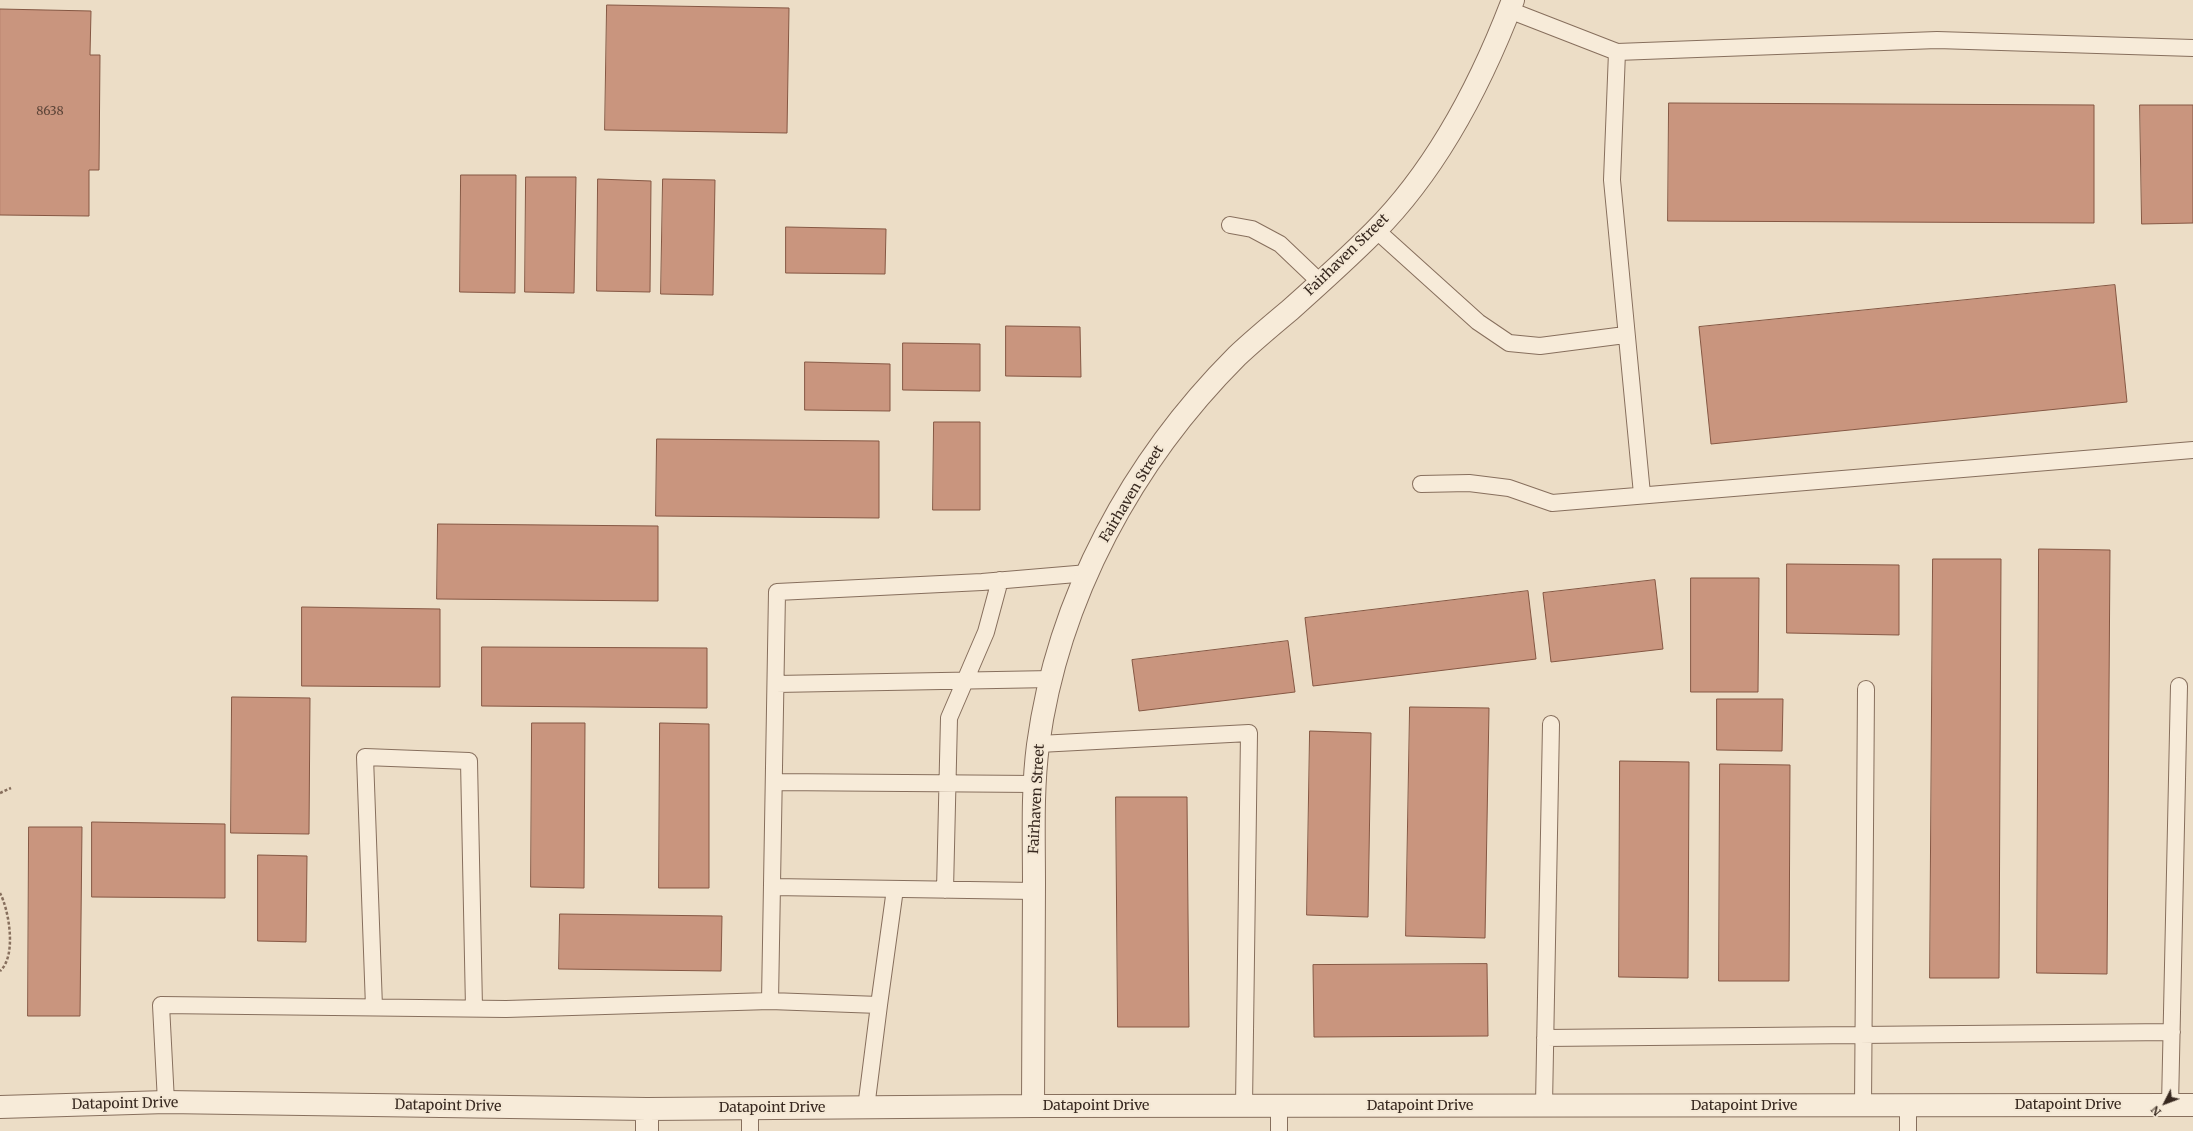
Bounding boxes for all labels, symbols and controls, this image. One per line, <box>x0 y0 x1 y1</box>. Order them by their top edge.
house number: 8638 <box>36 105 64 119</box>
street label: Fairhaven Street <box>1301 211 1393 299</box>
street label: Fairhaven Street <box>1096 442 1168 546</box>
street label: Fairhaven Street <box>1026 743 1048 855</box>
north arrow <box>2145 1083 2185 1123</box>
street label: Datapoint Drive <box>72 1095 178 1113</box>
street label: Datapoint Drive <box>395 1097 501 1115</box>
street label: Datapoint Drive <box>2015 1097 2121 1113</box>
street label: Datapoint Drive <box>1043 1098 1149 1114</box>
street label: Datapoint Drive <box>1367 1098 1473 1114</box>
street label: Datapoint Drive <box>1691 1098 1797 1114</box>
street label: Datapoint Drive <box>719 1100 825 1116</box>
text: N <box>2148 1103 2164 1119</box>

